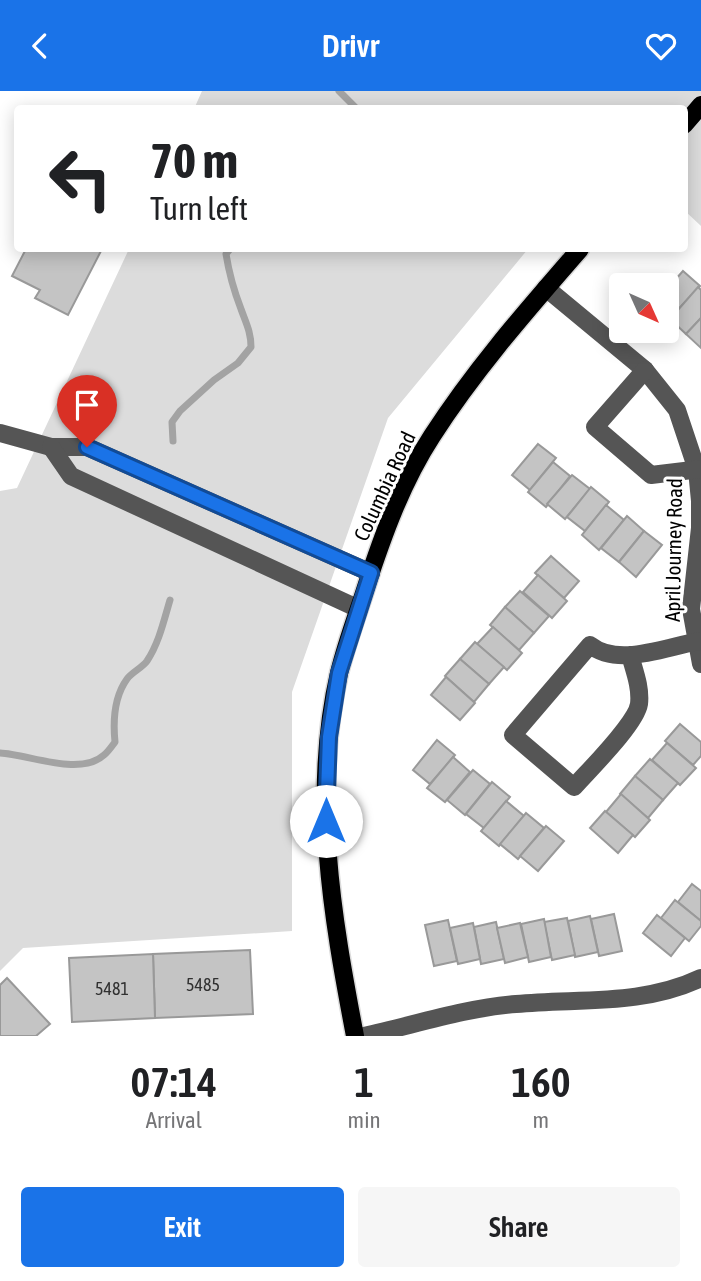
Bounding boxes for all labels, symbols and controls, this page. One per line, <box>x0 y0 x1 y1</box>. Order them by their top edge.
icon: back <box>21 27 59 65</box>
text: Drivr <box>322 27 379 64</box>
icon: heart <box>642 27 680 65</box>
text: 70 m <box>150 132 238 188</box>
icon: left <box>35 133 126 224</box>
text: Turn left <box>150 190 248 227</box>
north arrow <box>609 273 679 343</box>
map controls <box>609 273 679 343</box>
pin <box>57 375 117 447</box>
icon: arrive <box>68 386 106 424</box>
street label: Columbia Road <box>348 428 420 544</box>
street label: April Journey Road <box>660 478 686 622</box>
position arrow <box>289 784 363 858</box>
house number: 5485 <box>186 974 220 995</box>
house number: 5481 <box>95 978 129 999</box>
text: 07:14 <box>131 1058 217 1106</box>
text: 1 <box>354 1058 374 1106</box>
text: 160 <box>511 1058 570 1106</box>
text: Arrival <box>146 1107 202 1133</box>
text: min <box>348 1107 381 1133</box>
text: m <box>533 1107 549 1133</box>
button: Exit <box>21 1187 344 1267</box>
button: Share <box>358 1187 680 1267</box>

